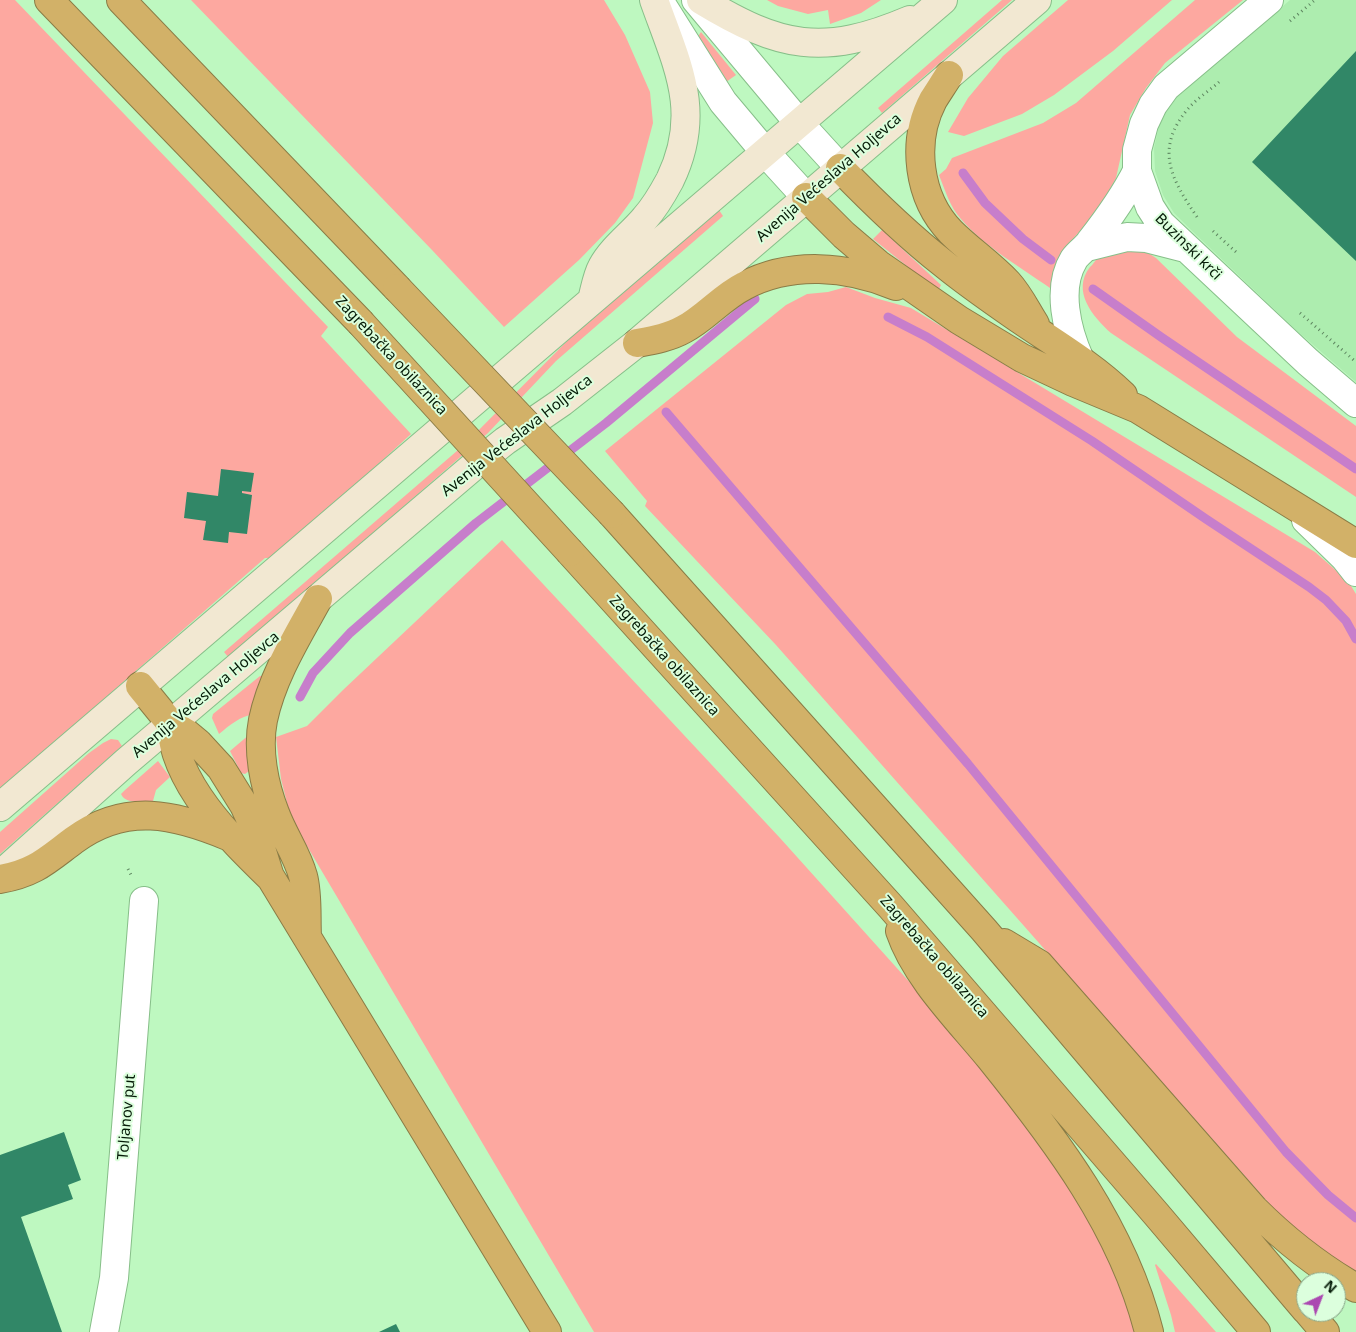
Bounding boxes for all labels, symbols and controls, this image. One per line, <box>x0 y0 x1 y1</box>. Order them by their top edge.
street label: Avenija Većeslava Holjevca <box>753 110 905 246</box>
street label: Buzinski krči <box>1151 210 1225 284</box>
street label: Zagrebačka obilaznica <box>331 293 451 419</box>
street label: Avenija Većeslava Holjevca <box>438 371 596 501</box>
street label: Zagrebačka obilaznica <box>605 592 723 720</box>
street label: Avenija Većeslava Holjevca <box>129 628 283 762</box>
street label: Zagrebačka obilaznica <box>876 892 992 1022</box>
street label: Toljanov put <box>114 1073 140 1161</box>
north arrow <box>1296 1272 1346 1322</box>
text: N <box>1320 1276 1342 1297</box>

